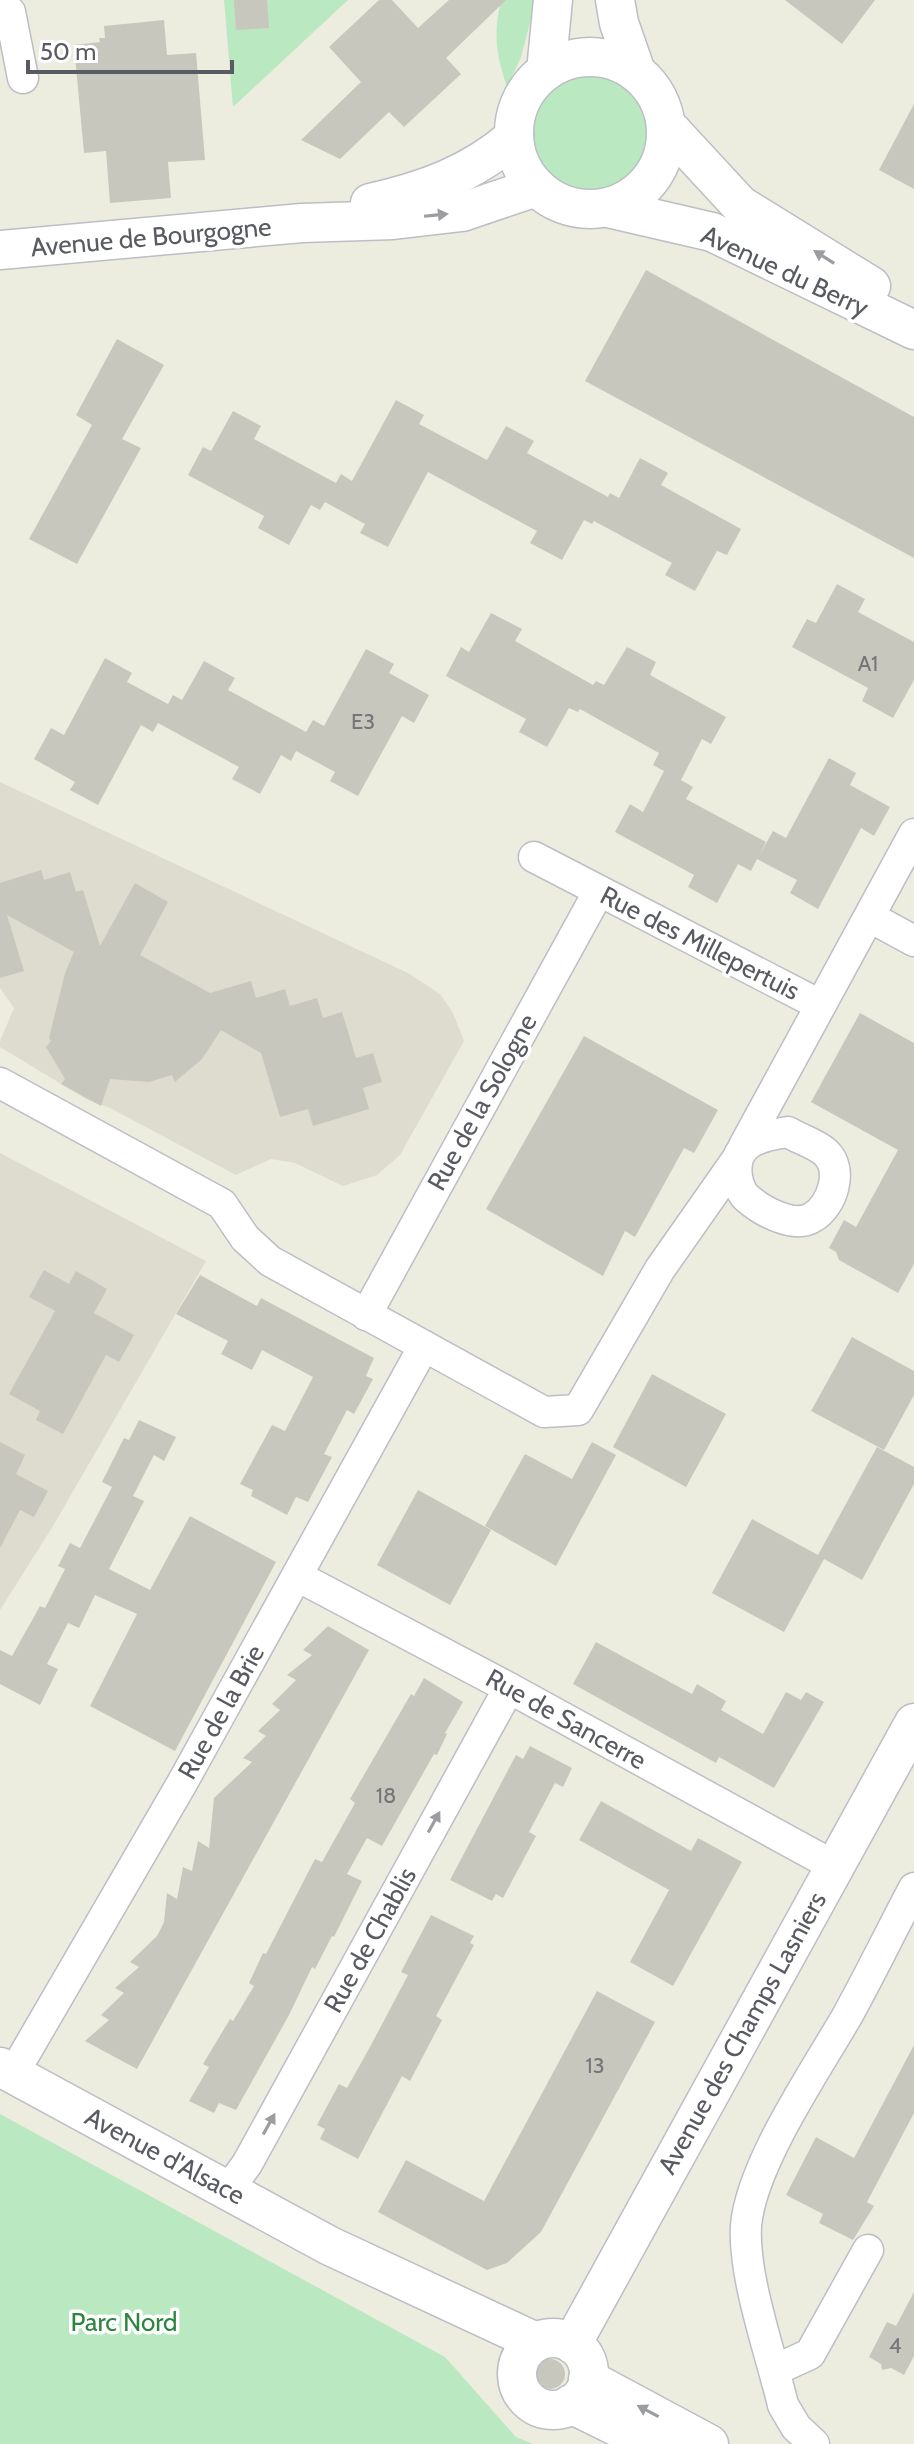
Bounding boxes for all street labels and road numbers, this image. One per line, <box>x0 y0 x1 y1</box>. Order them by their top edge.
street label: Avenue de Bourgogne <box>29 211 273 263</box>
street label: Avenue du Berry <box>696 218 874 324</box>
street label: Rue des Millepertuis <box>595 879 805 1007</box>
street label: Rue de la Sologne <box>420 1008 544 1196</box>
street label: Rue de la Brie <box>171 1639 271 1785</box>
street label: Rue de Sancerre <box>480 1662 652 1776</box>
street label: Rue de Chablis <box>317 1862 423 2018</box>
street label: Avenue des Champs Lasniers <box>651 1886 833 2180</box>
street label: Avenue d'Alsace <box>80 2101 250 2211</box>

